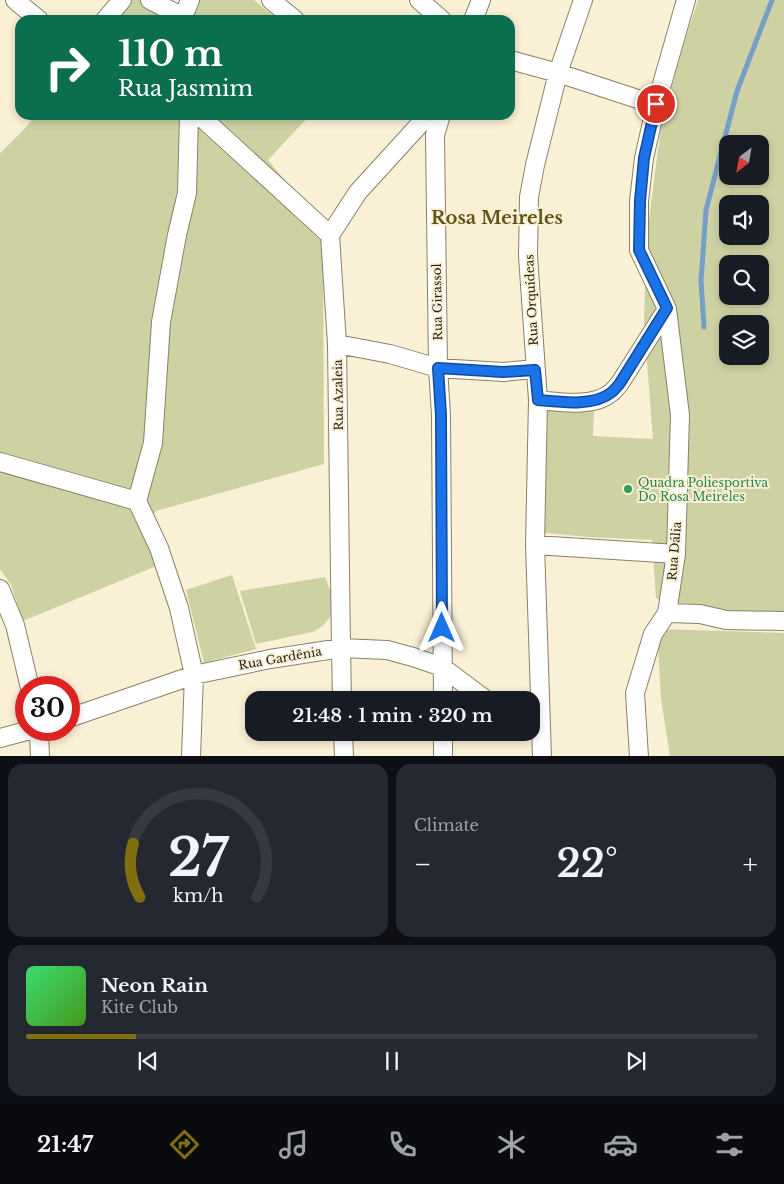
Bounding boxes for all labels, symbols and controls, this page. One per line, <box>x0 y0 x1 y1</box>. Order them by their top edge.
text: 110 m <box>118 32 223 75</box>
icon: right <box>35 35 100 100</box>
text: Rua Jasmim <box>118 75 253 102</box>
pin <box>635 83 677 125</box>
icon: arrive <box>642 90 670 118</box>
north arrow <box>719 135 769 185</box>
map controls <box>719 135 769 365</box>
button: sound <box>719 195 769 245</box>
district label: Rosa Meireles <box>431 207 563 229</box>
street label: Rua Orquídeas <box>521 254 541 346</box>
button: search <box>719 255 769 305</box>
street label: Rua Girassol <box>429 263 445 341</box>
button: layers <box>719 315 769 365</box>
street label: Rua Azaleia <box>330 359 346 431</box>
place label: Quadra Poliesportiva Do Rosa Meireles <box>638 475 768 504</box>
marker: Quadra Poliesportiva Do Rosa Meireles <box>622 483 634 495</box>
street label: Rua Dália <box>664 520 684 581</box>
position arrow <box>415 601 467 653</box>
street label: Rua Gardênia <box>237 643 323 673</box>
speed limit sign: 30 <box>15 676 80 741</box>
text: 21:48 · 1 min · 320 m <box>292 704 493 727</box>
text: Climate <box>414 815 479 835</box>
text: 27 <box>168 826 230 890</box>
text: 22° <box>556 840 618 887</box>
text: − <box>414 847 432 882</box>
text: + <box>743 847 758 882</box>
text: km/h <box>173 885 223 907</box>
text: Neon Rain <box>101 974 208 997</box>
text: Kite Club <box>101 997 178 1017</box>
icon: previous <box>134 1047 162 1075</box>
icon: pause <box>378 1047 406 1075</box>
icon: next <box>622 1047 650 1075</box>
icon: directions <box>167 1127 202 1162</box>
icon: music <box>276 1127 311 1162</box>
icon: phone <box>385 1127 420 1162</box>
icon: climate <box>494 1127 529 1162</box>
icon: car <box>603 1127 638 1162</box>
icon: filters <box>712 1127 747 1162</box>
text: 21:47 <box>37 1131 93 1158</box>

